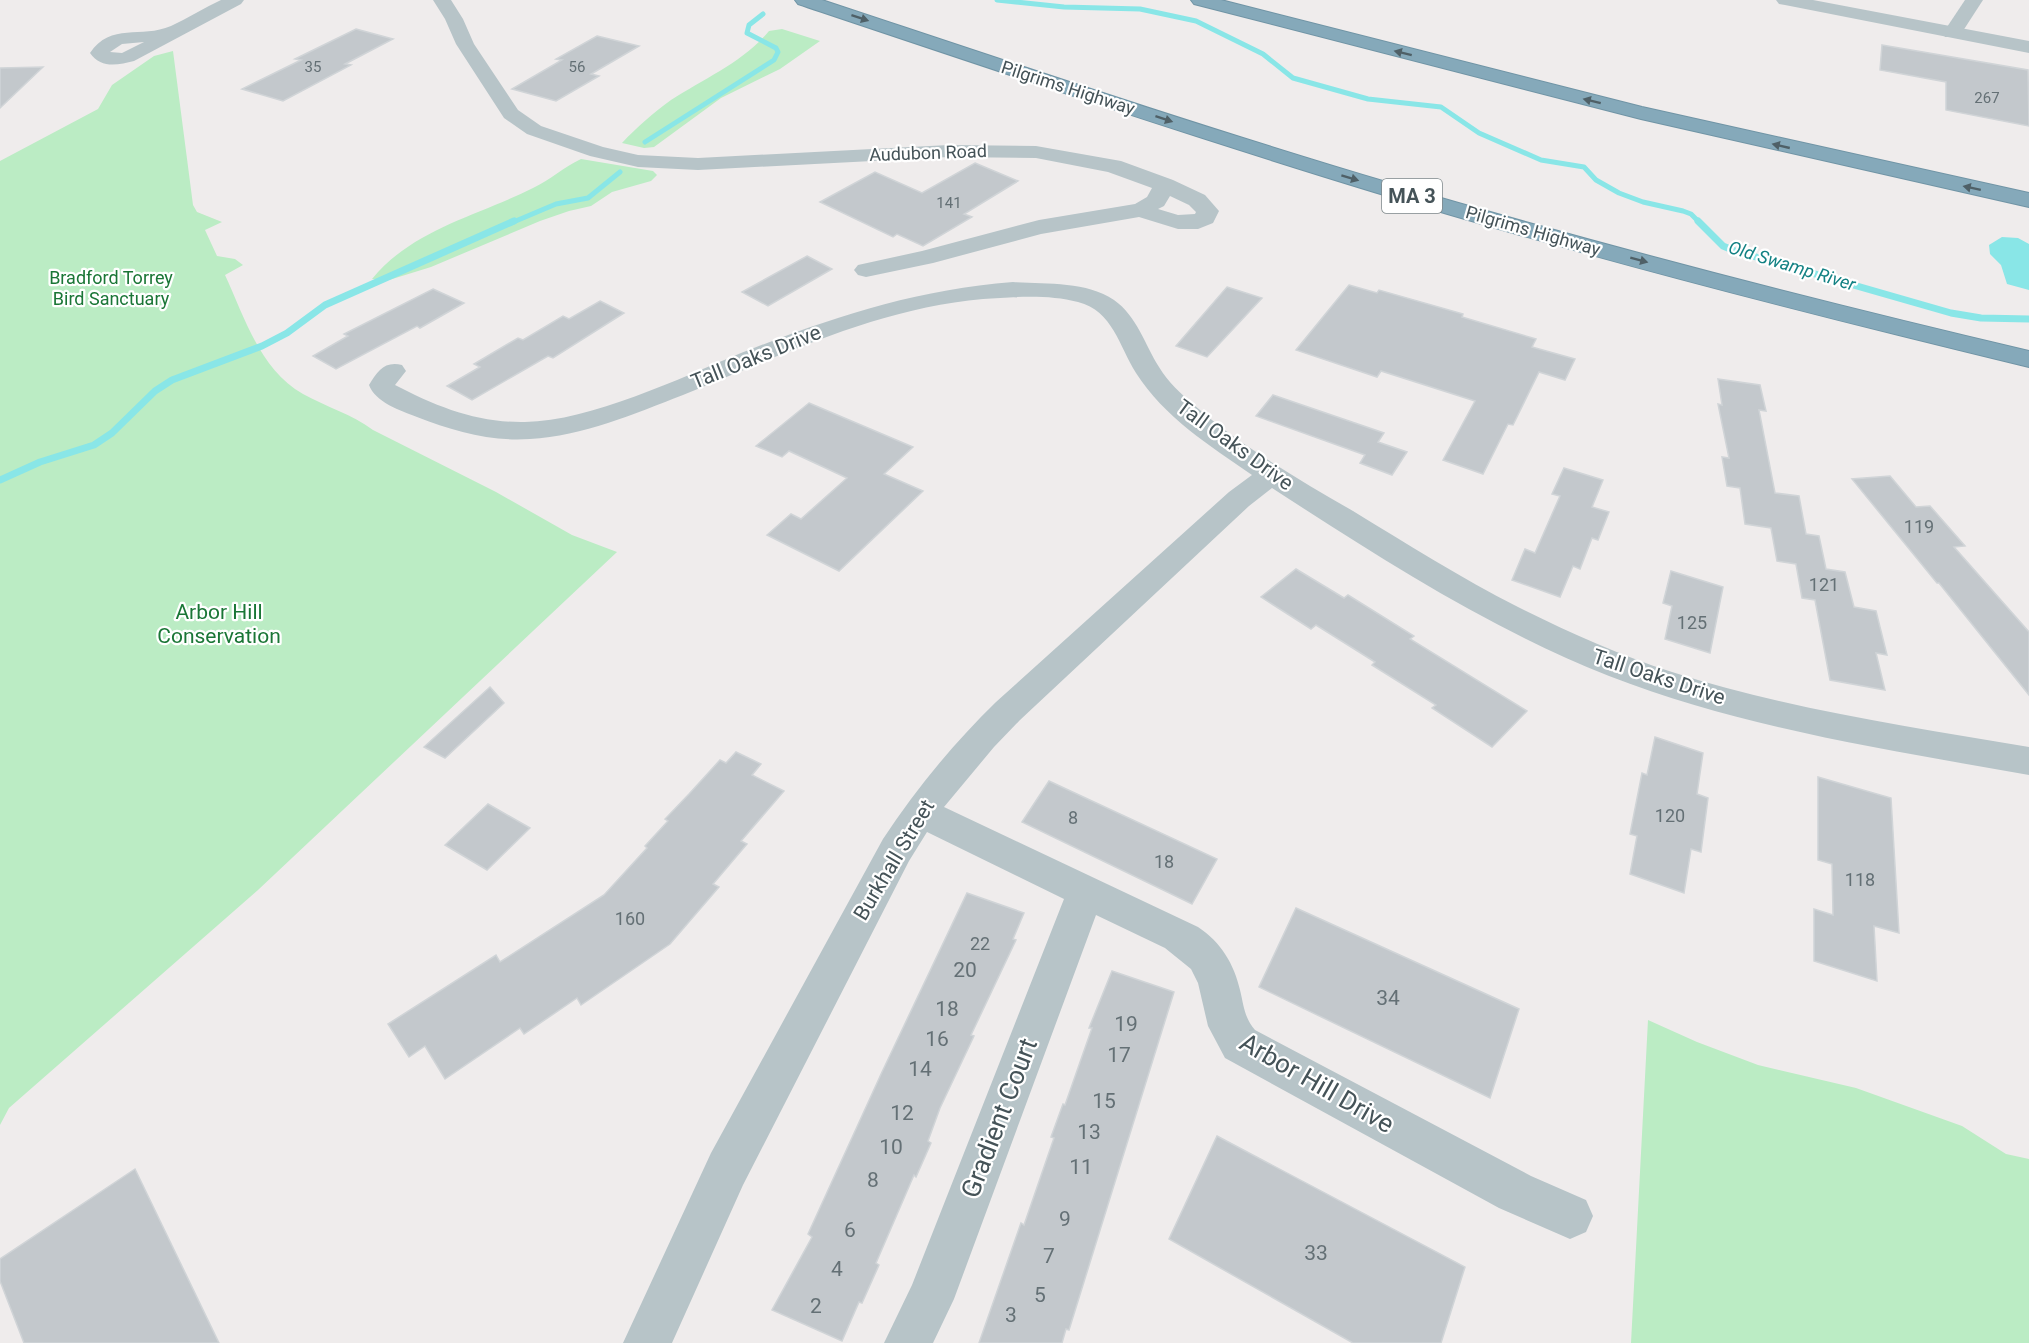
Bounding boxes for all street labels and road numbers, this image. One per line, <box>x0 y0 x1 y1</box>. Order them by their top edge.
street label: Pilgrims Highway <box>999 56 1138 119</box>
street label: Audubon Road <box>869 140 987 165</box>
road number: MA 3 <box>1382 179 1442 213</box>
street label: Pilgrims Highway <box>1463 201 1603 260</box>
street label: Tall Oaks Drive <box>688 320 824 394</box>
street label: Tall Oaks Drive <box>1172 395 1298 495</box>
street label: Tall Oaks Drive <box>1590 644 1728 710</box>
street label: Burkhall Street <box>849 795 939 925</box>
street label: Arbor Hill Drive <box>1235 1027 1399 1139</box>
street label: Gradient Court <box>955 1034 1043 1202</box>

